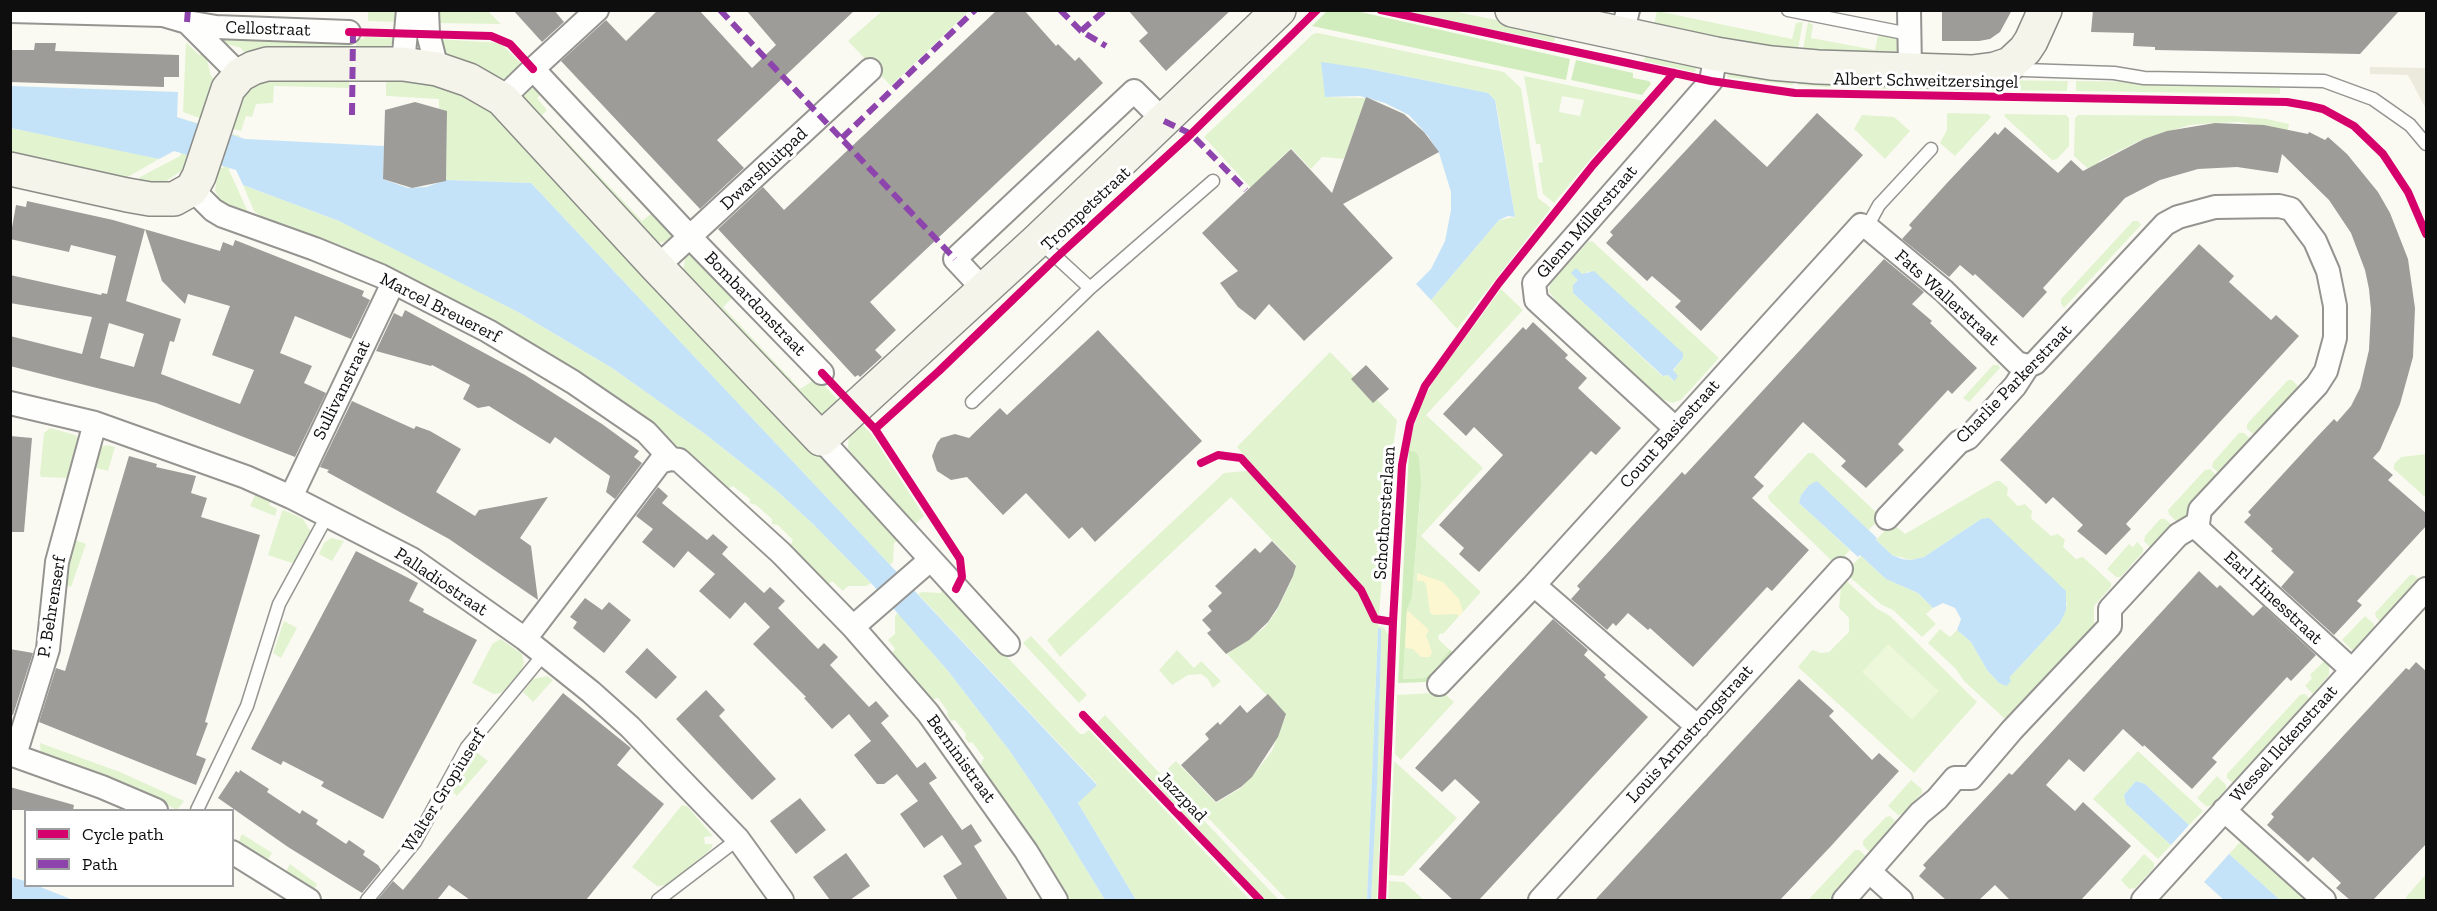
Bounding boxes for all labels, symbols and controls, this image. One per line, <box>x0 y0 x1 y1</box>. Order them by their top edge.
street label: Cellostraat <box>225 17 311 41</box>
street label: Albert Schweitzersingel <box>1833 69 2019 93</box>
street label: Dwarsfluitpad <box>716 123 812 215</box>
street label: Glenn Millerstraat <box>1532 161 1642 283</box>
street label: Trompetstraat <box>1037 162 1135 256</box>
street label: Fats Wallerstraat <box>1890 245 2004 351</box>
street label: Bombardonstraat <box>700 247 810 361</box>
street label: Marcel Breuererf <box>376 268 504 348</box>
street label: Charlie Parkerstraat <box>1951 320 2077 448</box>
street label: Sullivanstraat <box>309 337 375 443</box>
street label: Count Basiestraat <box>1615 375 1725 493</box>
street label: Schothorsterlaan <box>1370 446 1400 580</box>
street label: Palladiostraat <box>390 543 492 621</box>
street label: Earl Hinesstraat <box>2219 547 2327 649</box>
street label: P. Behrenserf <box>33 555 71 659</box>
street label: Louis Armstrongstraat <box>1622 660 1758 808</box>
street label: Wessel Ilckenstraat <box>2226 681 2342 807</box>
street label: Berninistraat <box>922 711 1000 807</box>
street label: Walter Gropiuserf <box>398 726 490 856</box>
street label: Jazzpad <box>1153 767 1211 827</box>
legend <box>24 809 234 887</box>
text: Cycle path <box>82 823 164 845</box>
text: Path <box>82 853 118 875</box>

